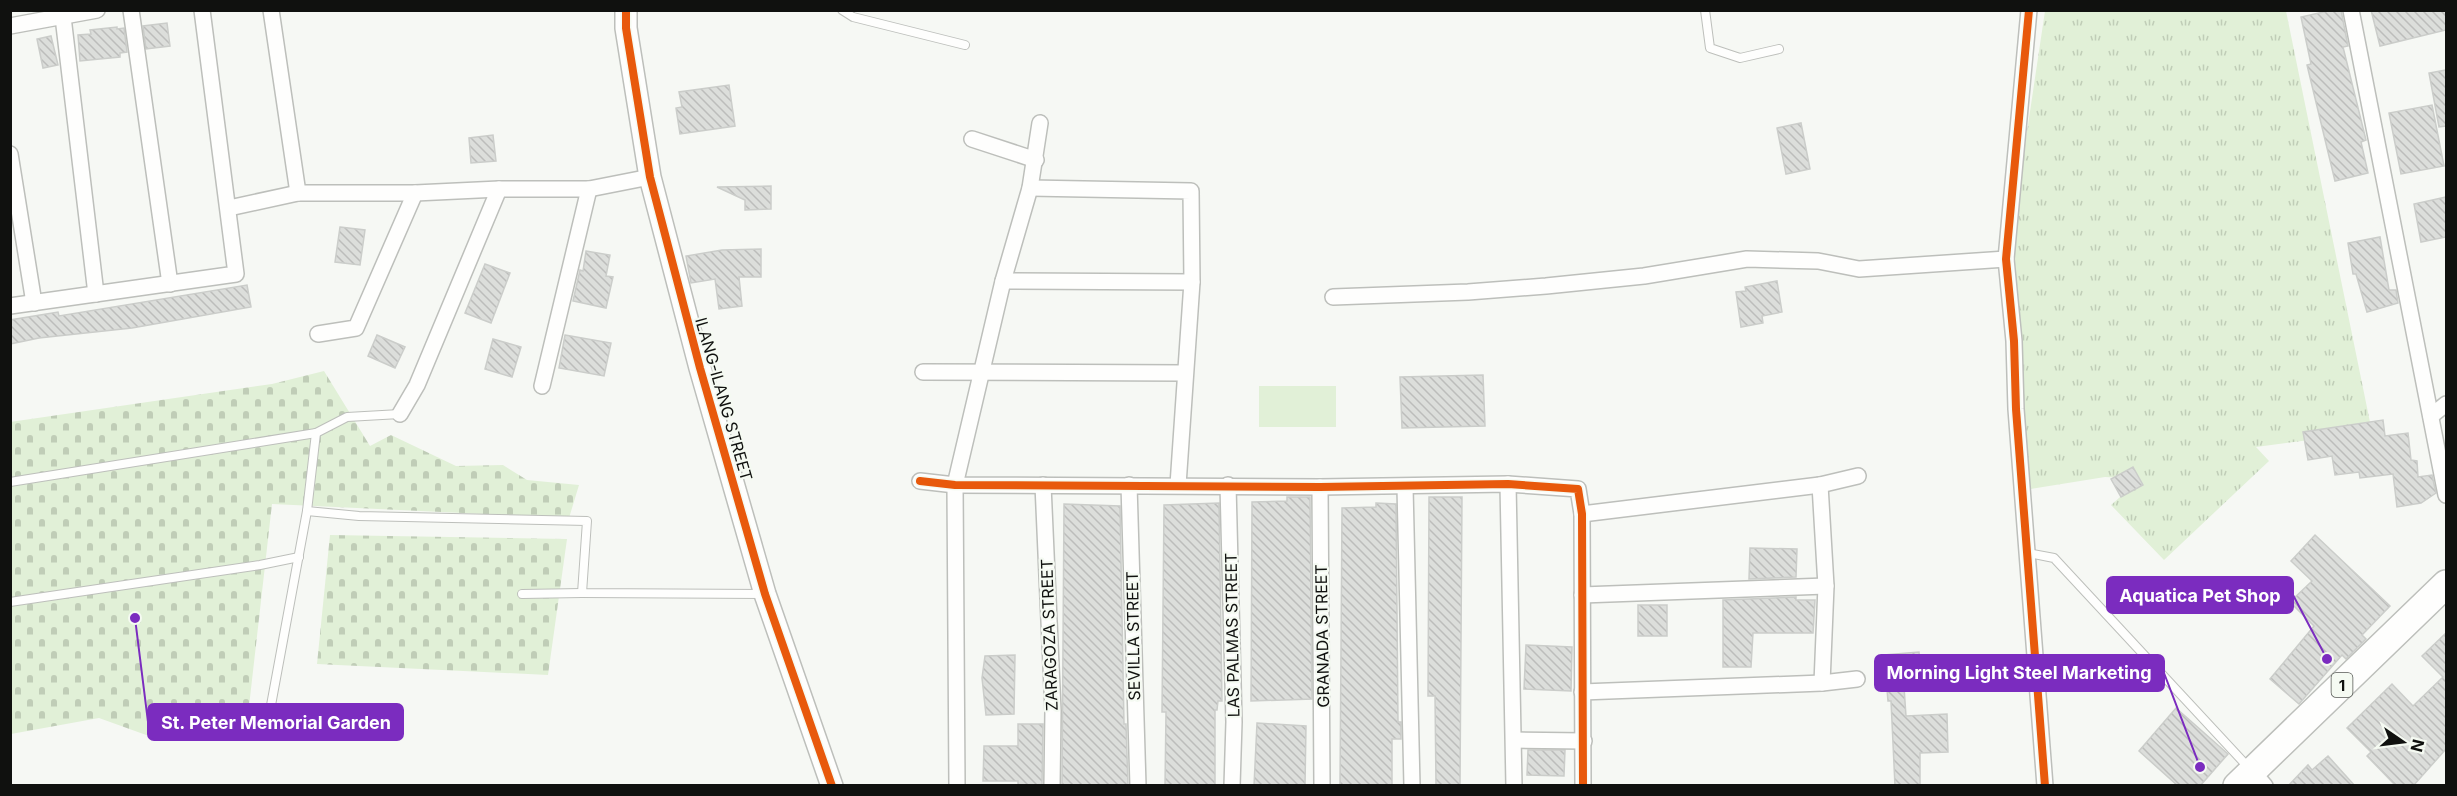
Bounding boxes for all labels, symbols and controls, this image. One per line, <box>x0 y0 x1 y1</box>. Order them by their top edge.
street label: ILANG-ILANG STREET <box>691 315 757 483</box>
street label: LAS PALMAS STREET <box>1221 552 1243 718</box>
street label: ZARAGOZA STREET <box>1036 559 1062 711</box>
street label: GRANADA STREET <box>1311 564 1333 708</box>
street label: SEVILLA STREET <box>1122 571 1144 701</box>
callout: Aquatica Pet Shop <box>2107 577 2293 613</box>
text: Aquatica Pet Shop <box>2119 585 2281 606</box>
callout: Morning Light Steel Marketing <box>1875 655 2164 691</box>
text: Morning Light Steel Marketing <box>1886 662 2152 683</box>
road number: 1 <box>2332 673 2352 697</box>
callout: St. Peter Memorial Garden <box>148 704 403 740</box>
text: St. Peter Memorial Garden <box>161 712 391 733</box>
north arrow <box>2373 712 2433 772</box>
text: N <box>2406 737 2429 754</box>

